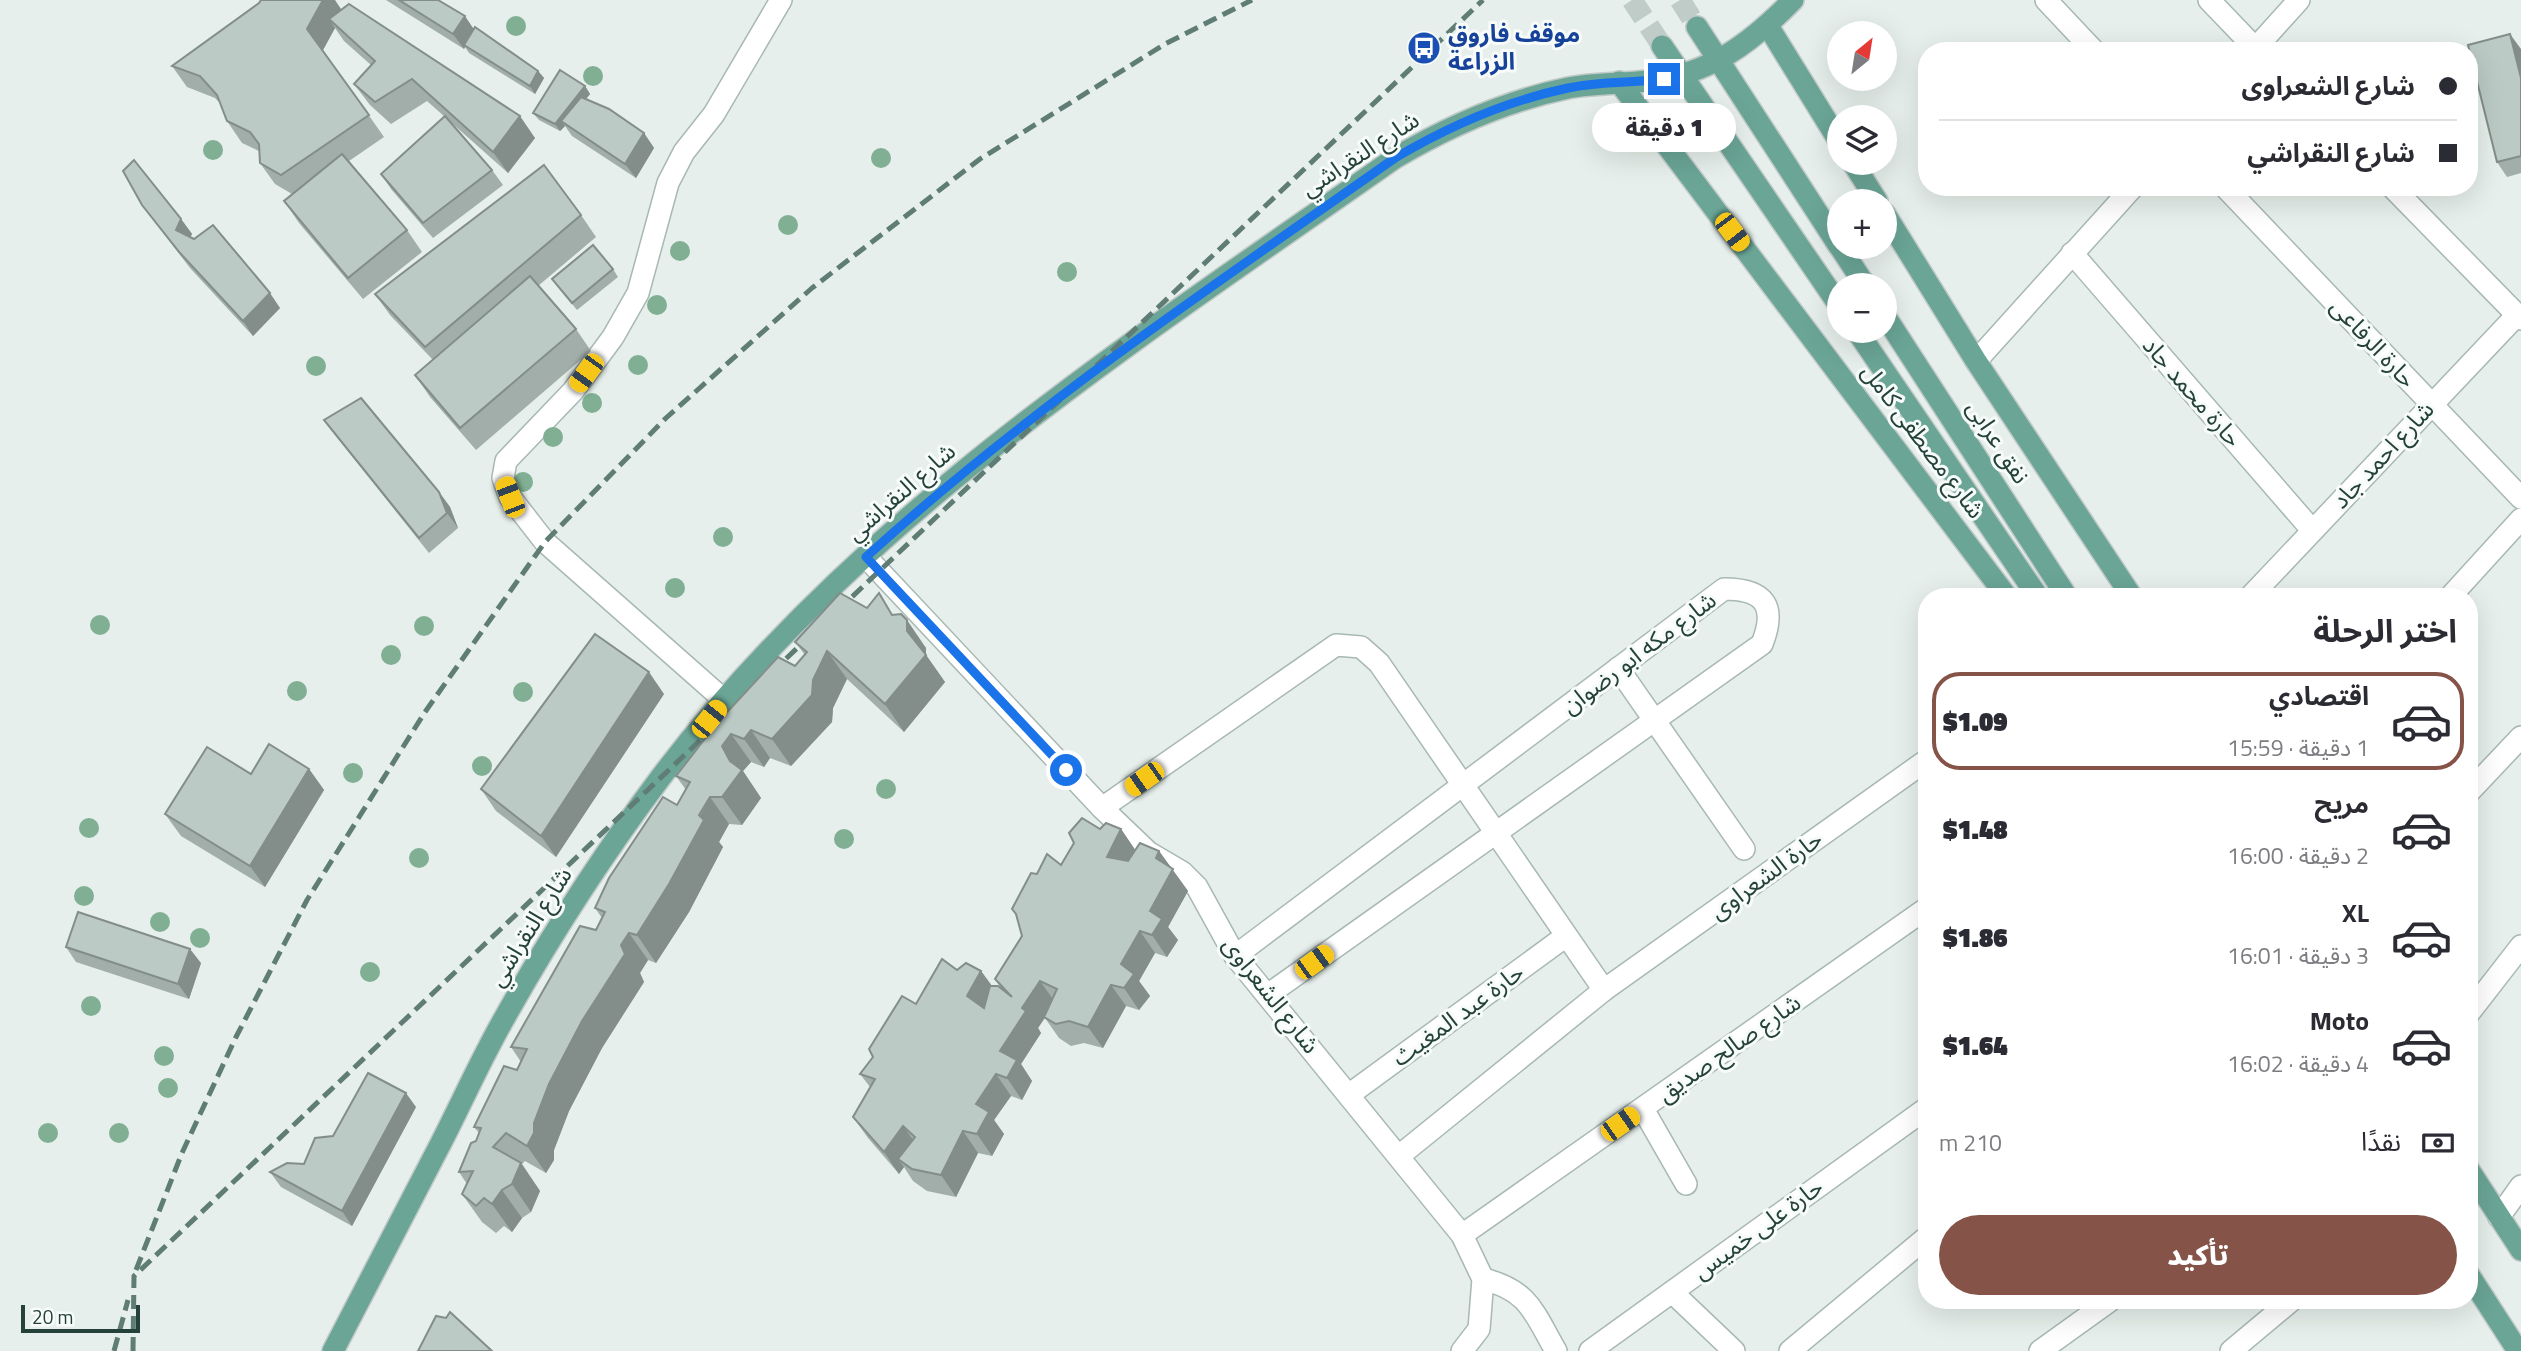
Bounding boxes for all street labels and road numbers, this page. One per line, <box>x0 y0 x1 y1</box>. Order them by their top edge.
street label: شارع النقراشي <box>1293 101 1427 206</box>
street label: حارة الرفاعى <box>2322 289 2425 396</box>
street label: حارة محمد جاد <box>2134 328 2251 455</box>
street label: شارع مصطفى كامل <box>1853 355 1994 526</box>
street label: نفق عرابى <box>1958 392 2039 491</box>
street label: شارع احمد جاد <box>2323 392 2442 516</box>
street label: شارع النقراشي <box>838 433 964 550</box>
street label: شارع مكه ابو رضوان <box>1553 582 1723 722</box>
street label: حارة الشعراوى <box>1701 821 1830 928</box>
street label: شارع النقراشي <box>478 860 582 994</box>
street label: شارع الشعراوى <box>1214 928 1329 1061</box>
street label: حارة عبد المغيث <box>1384 954 1531 1075</box>
street label: شارع صالح صديق <box>1649 984 1808 1110</box>
street label: حارة على خميس <box>1685 1168 1830 1288</box>

